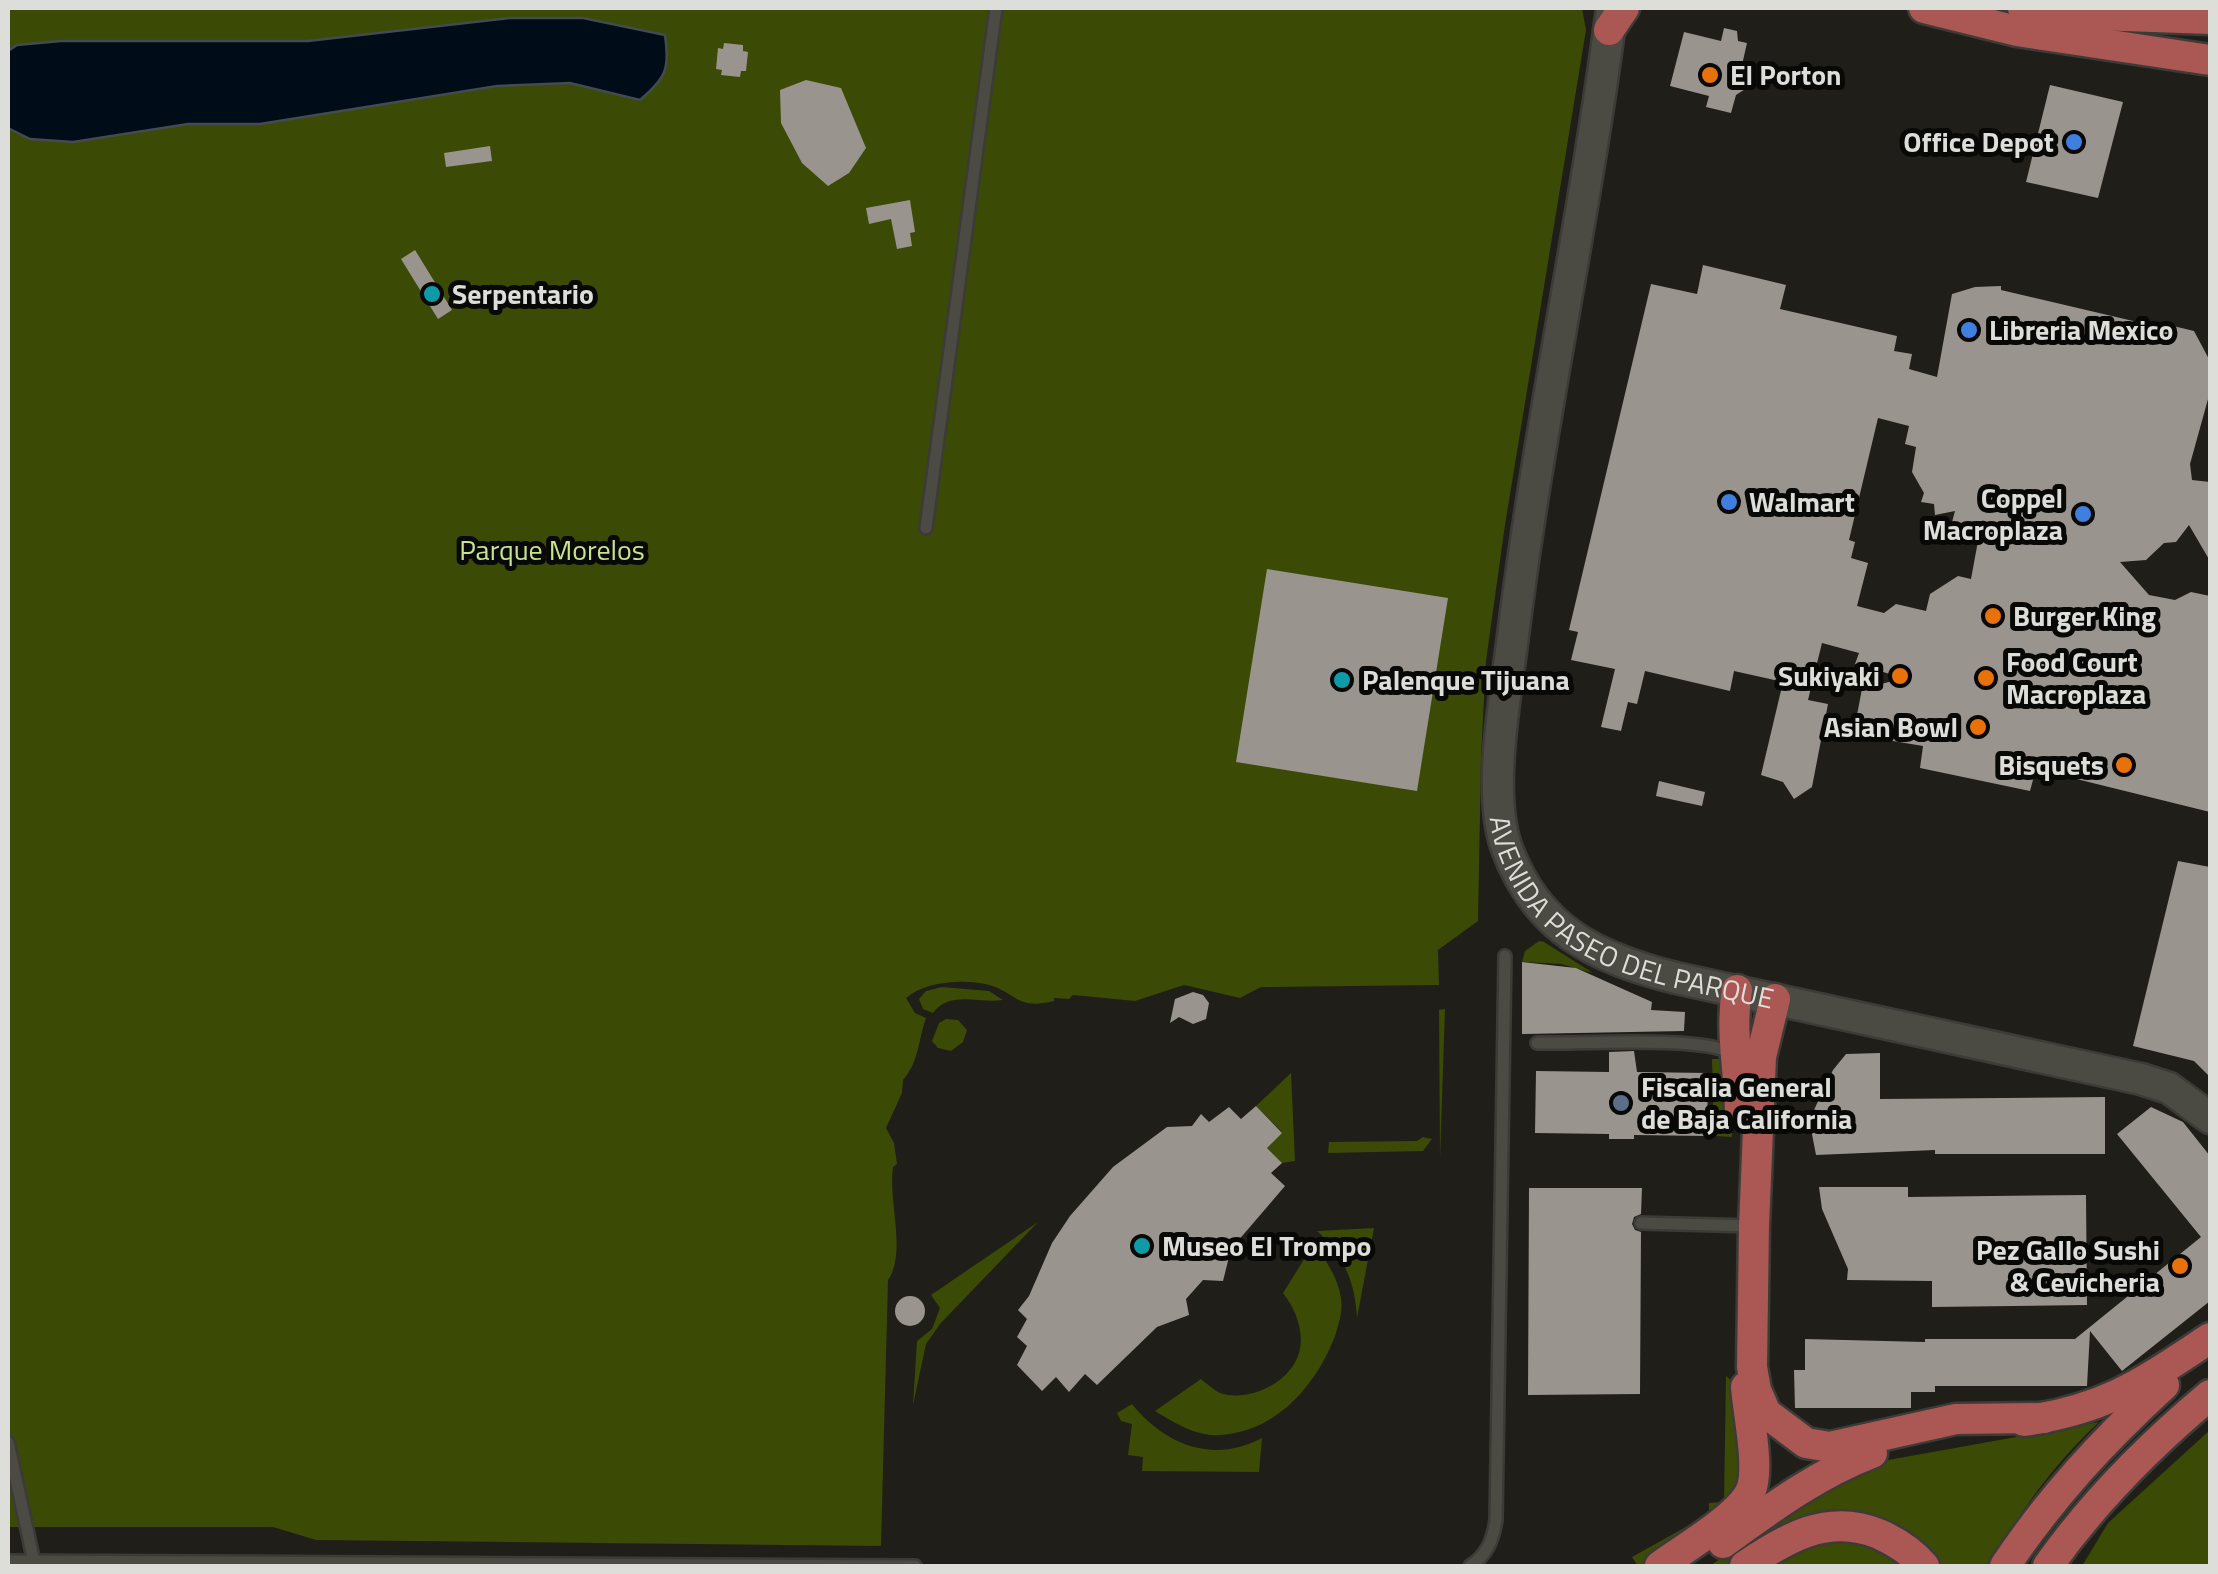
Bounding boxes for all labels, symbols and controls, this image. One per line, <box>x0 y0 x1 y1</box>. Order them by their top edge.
place label: El Porton <box>1730 53 1842 96</box>
marker: El Porton <box>1699 64 1721 86</box>
place label: Office Depot <box>1903 120 2054 163</box>
marker: Office Depot <box>2063 131 2085 153</box>
place label: Serpentario <box>452 272 594 315</box>
marker: Serpentario <box>421 283 443 305</box>
place label: Libreria Mexico <box>1989 308 2173 351</box>
marker: Libreria Mexico <box>1958 319 1980 341</box>
place label: Coppel Macroplaza <box>1923 476 2063 551</box>
place label: Walmart <box>1749 480 1855 523</box>
marker: Walmart <box>1718 491 1740 513</box>
marker: Coppel Macroplaza <box>2072 503 2094 525</box>
park label: Parque Morelos <box>459 528 645 571</box>
place label: Burger King <box>2013 594 2156 637</box>
marker: Burger King <box>1982 605 2004 627</box>
place label: Food Court Macroplaza <box>2006 640 2146 715</box>
place label: Sukiyaki <box>1778 654 1880 697</box>
place label: Palenque Tijuana <box>1362 658 1570 701</box>
marker: Sukiyaki <box>1889 665 1911 687</box>
marker: Food Court Macroplaza <box>1975 667 1997 689</box>
marker: Palenque Tijuana <box>1331 669 1353 691</box>
place label: Asian Bowl <box>1824 705 1958 748</box>
marker: Asian Bowl <box>1967 716 1989 738</box>
place label: Bisquets <box>1998 743 2104 786</box>
marker: Bisquets <box>2113 754 2135 776</box>
street label: AVENIDA PASEO DEL PARQUE <box>1479 813 1778 1020</box>
place label: Fiscalia General de Baja California <box>1641 1065 1852 1140</box>
marker: Fiscalia General de Baja California <box>1610 1092 1632 1114</box>
place label: Museo El Trompo <box>1162 1224 1372 1267</box>
place label: Pez Gallo Sushi & Cevicheria <box>1976 1228 2160 1303</box>
marker: Museo El Trompo <box>1131 1235 1153 1257</box>
marker: Pez Gallo Sushi & Cevicheria <box>2169 1255 2191 1277</box>

